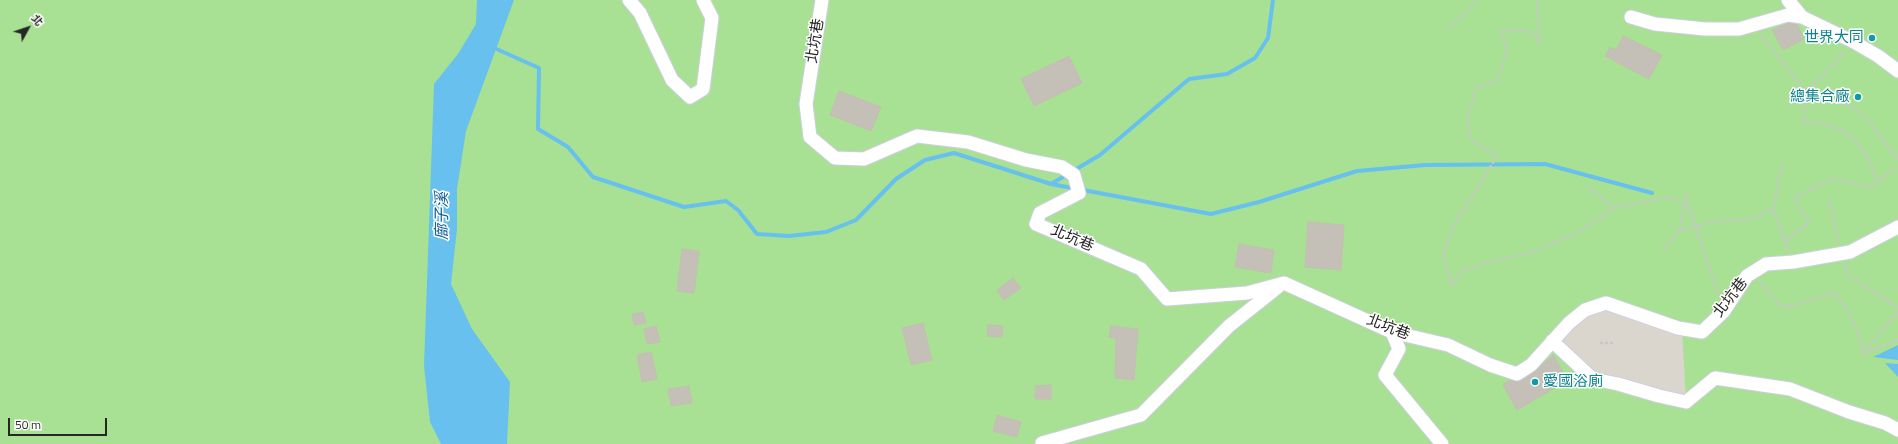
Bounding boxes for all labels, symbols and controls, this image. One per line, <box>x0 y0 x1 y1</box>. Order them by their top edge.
north arrow <box>8 8 48 48</box>
text: 北 <box>28 11 47 30</box>
street label: 北坑巷 <box>804 17 828 65</box>
place label: 世界大同 <box>1804 29 1864 47</box>
marker: 世界大同 <box>1867 33 1877 43</box>
place label: 總集合廠 <box>1790 88 1850 106</box>
marker: 總集合廠 <box>1853 92 1863 102</box>
water label: 廍子溪 <box>433 192 453 240</box>
street label: 北坑巷 <box>1048 222 1096 256</box>
street label: 北坑巷 <box>1710 275 1752 321</box>
street label: 北坑巷 <box>1364 312 1412 344</box>
place label: 愛國浴廁 <box>1543 373 1603 391</box>
marker: 愛國浴廁 <box>1530 377 1540 387</box>
scale bar <box>10 410 109 436</box>
text: 50 m <box>15 415 41 434</box>

